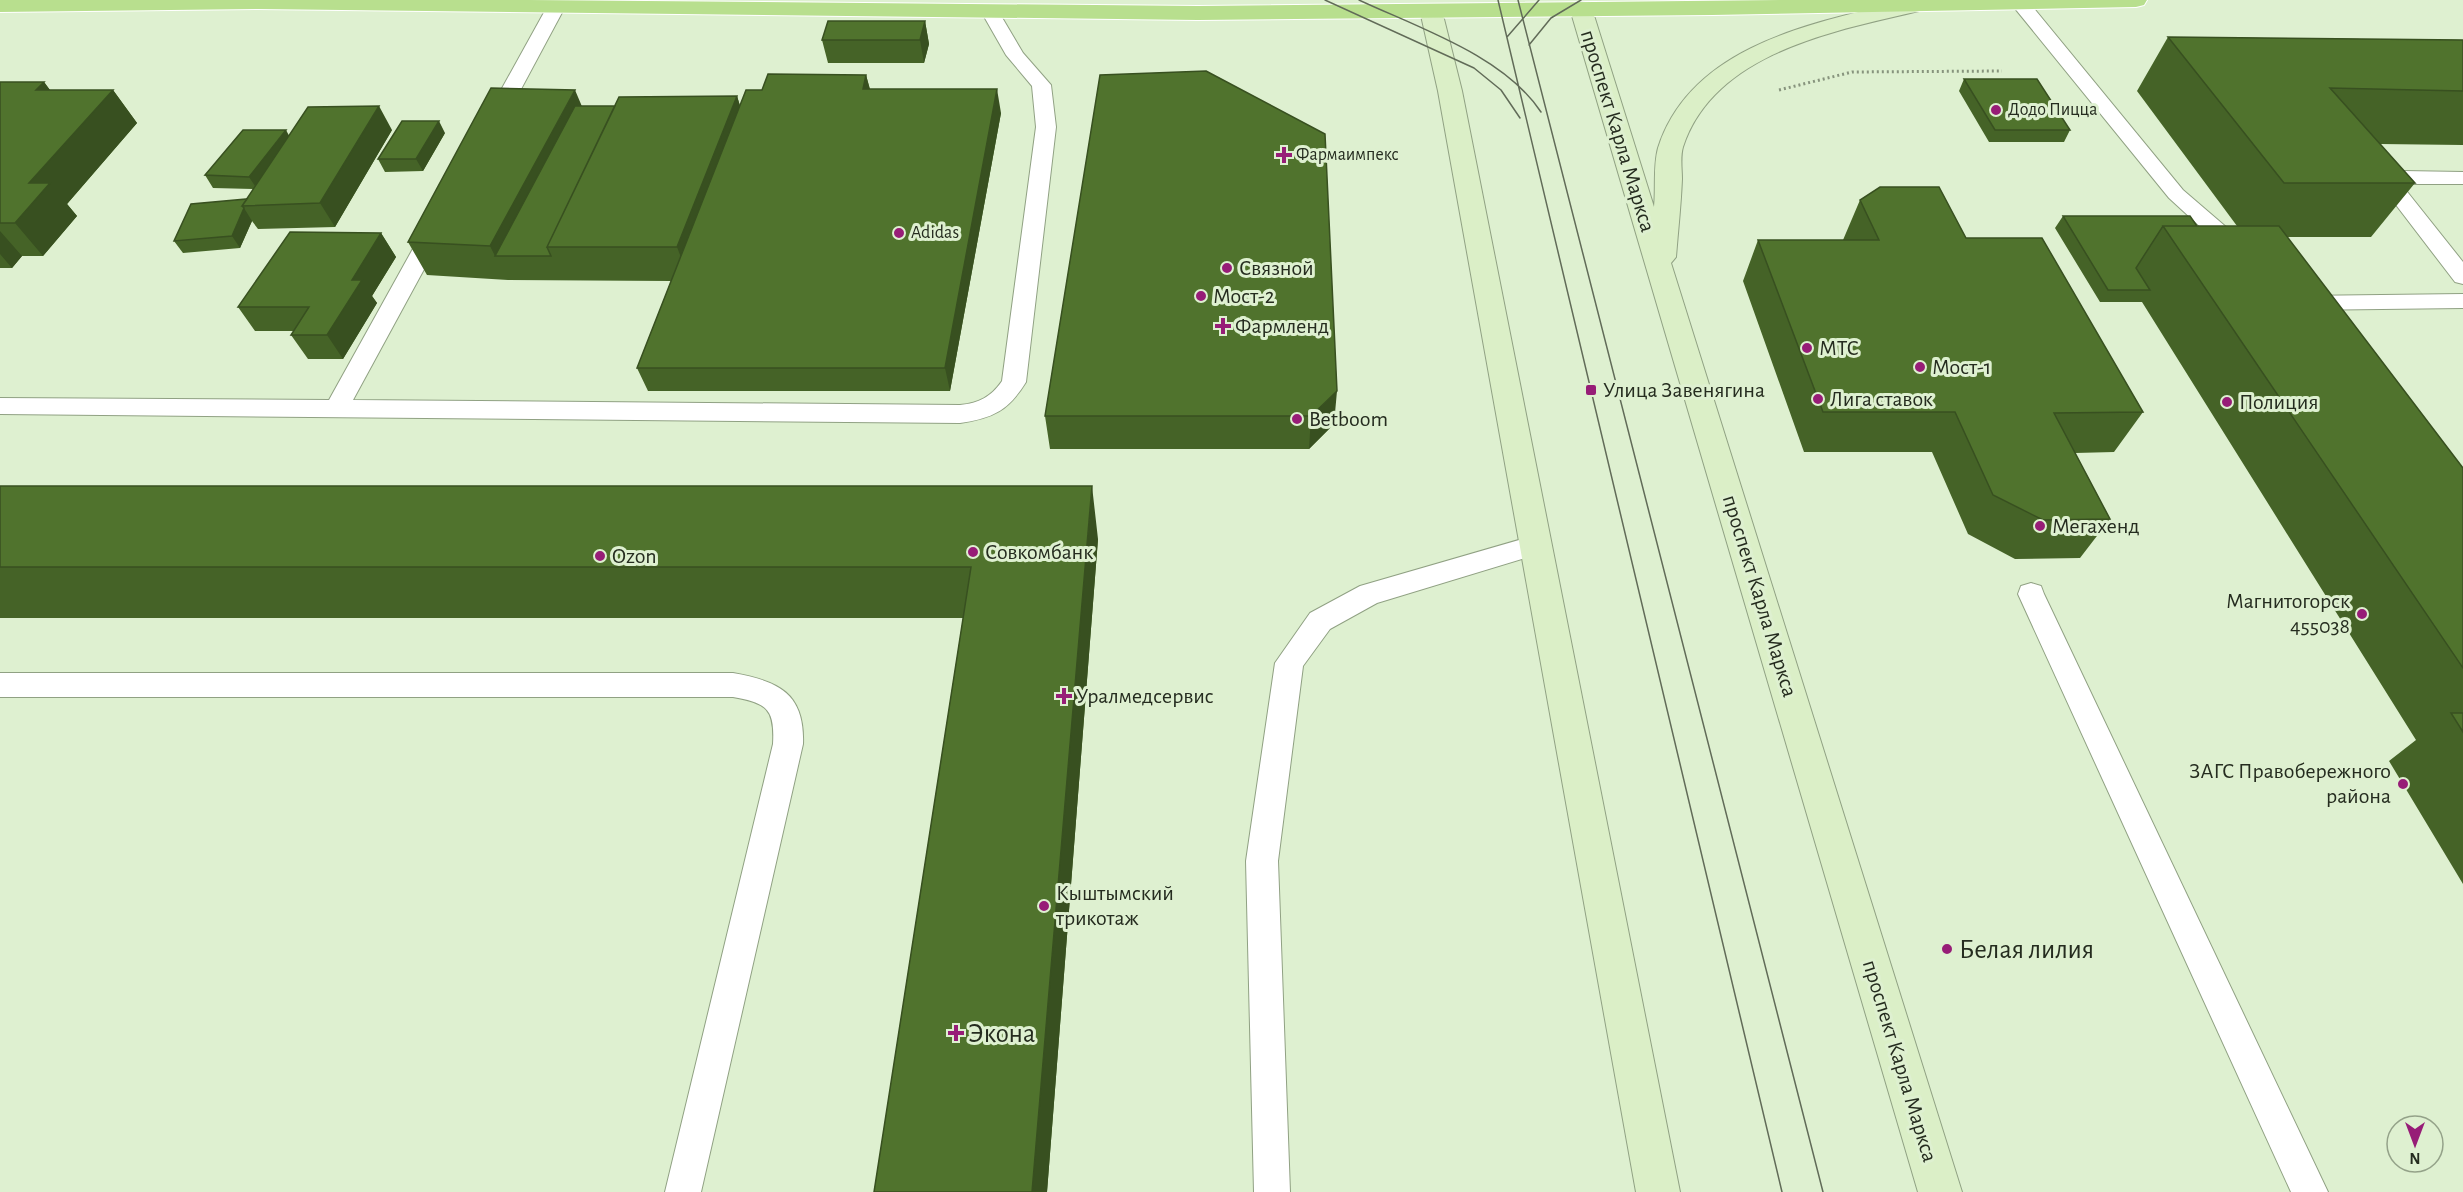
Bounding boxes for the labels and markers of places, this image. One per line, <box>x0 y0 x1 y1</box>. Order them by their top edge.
place label: Додо Пицца <box>2008 101 2098 119</box>
marker: Додо Пицца <box>1989 103 2003 117</box>
place label: Фармаимпекс <box>1296 146 1399 164</box>
marker: Фармаимпекс <box>1277 148 1291 162</box>
place label: Adidas <box>911 224 959 242</box>
marker: Adidas <box>892 226 906 240</box>
place label: Связной <box>1239 257 1314 279</box>
marker: Связной <box>1220 261 1234 275</box>
place label: Мост-2 <box>1213 285 1275 307</box>
marker: Мост-2 <box>1194 289 1208 303</box>
place label: Фармленд <box>1235 315 1329 337</box>
marker: Фармленд <box>1216 319 1230 333</box>
place label: МТС <box>1819 337 1859 359</box>
marker: МТС <box>1800 341 1814 355</box>
place label: Мост-1 <box>1932 356 1991 378</box>
marker: Мост-1 <box>1913 360 1927 374</box>
place label: Улица Завенягина <box>1603 379 1765 401</box>
marker: Улица Завенягина <box>1584 383 1598 397</box>
place label: Лига ставок <box>1830 388 1933 410</box>
place label: Полиция <box>2239 391 2318 413</box>
marker: Лига ставок <box>1811 392 1825 406</box>
marker: Полиция <box>2220 395 2234 409</box>
place label: Betboom <box>1309 408 1388 430</box>
marker: Betboom <box>1290 412 1304 426</box>
place label: Мегахенд <box>2052 515 2140 537</box>
marker: Мегахенд <box>2033 519 2047 533</box>
place label: Совкомбанк <box>985 541 1093 563</box>
place label: Ozon <box>612 545 657 567</box>
marker: Совкомбанк <box>966 545 980 559</box>
marker: Ozon <box>593 549 607 563</box>
place label: Магнитогорск 455038 <box>2226 590 2350 637</box>
marker: Магнитогорск 455038 <box>2355 607 2369 621</box>
place label: Уралмедсервис <box>1076 685 1214 707</box>
marker: Уралмедсервис <box>1057 689 1071 703</box>
place label: ЗАГС Правобережного района <box>2189 760 2391 807</box>
marker: ЗАГС Правобережного района <box>2396 777 2410 791</box>
place label: Кыштымский трикотаж <box>1055 882 1174 929</box>
marker: Кыштымский трикотаж <box>1037 899 1051 913</box>
place label: Белая лилия <box>1959 936 2094 963</box>
marker: Белая лилия <box>1940 942 1954 956</box>
place label: Экона <box>968 1020 1035 1047</box>
marker: Экона <box>949 1026 963 1040</box>

